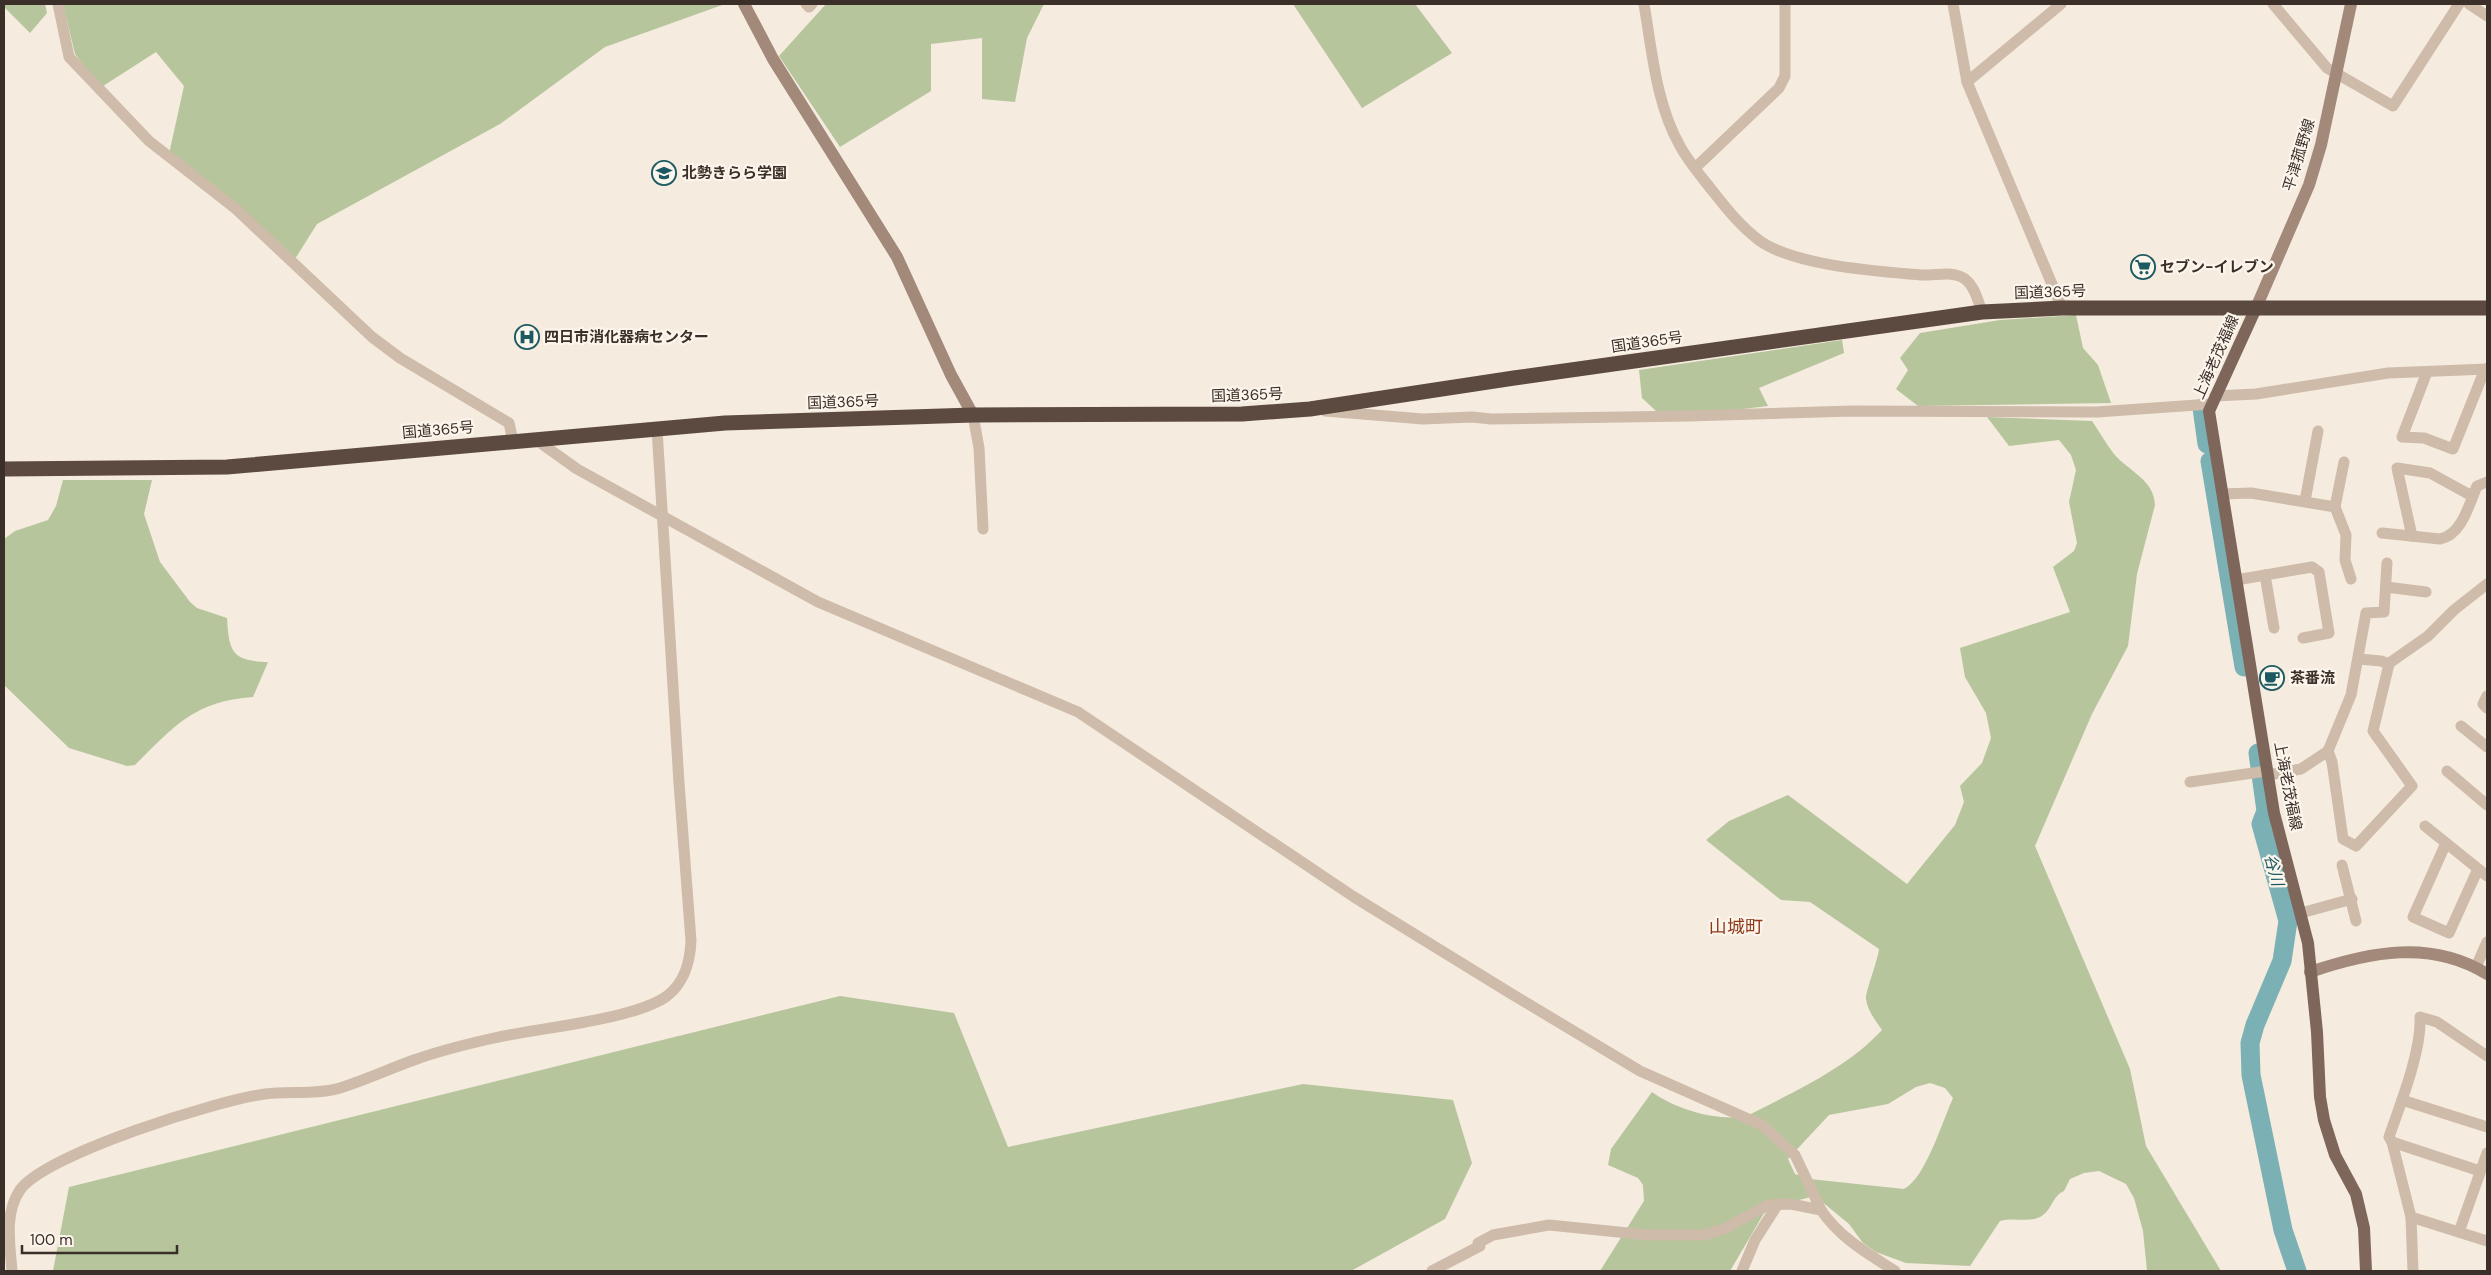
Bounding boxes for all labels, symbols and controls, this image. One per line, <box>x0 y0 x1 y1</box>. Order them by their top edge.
street label: 平津菰野線 <box>2278 116 2320 194</box>
school or university icon: 北勢きらら学園 <box>651 160 677 186</box>
place label: 北勢きらら学園 <box>682 163 787 183</box>
supermarket icon: セブン-イレブン <box>2130 254 2156 280</box>
place label: セブン-イレブン <box>2160 257 2274 277</box>
street label: 国道365号 <box>2014 281 2086 303</box>
street label: 上海老茂福線 <box>2189 312 2243 402</box>
hospital icon: 四日市消化器病センター <box>514 324 540 350</box>
place label: 四日市消化器病センター <box>544 327 709 347</box>
street label: 国道365号 <box>1610 327 1684 357</box>
street label: 国道365号 <box>1211 384 1283 406</box>
street label: 国道365号 <box>807 391 879 413</box>
street label: 国道365号 <box>401 417 475 443</box>
cafe icon: 茶番流 <box>2259 665 2285 691</box>
place label: 茶番流 <box>2290 668 2335 688</box>
street label: 上海老茂福線 <box>2270 740 2306 832</box>
water label: 谷川 <box>2260 852 2289 890</box>
district label: 山城町 <box>1709 915 1763 939</box>
scale bar <box>22 1222 178 1254</box>
text: 100 m <box>30 1230 73 1250</box>

